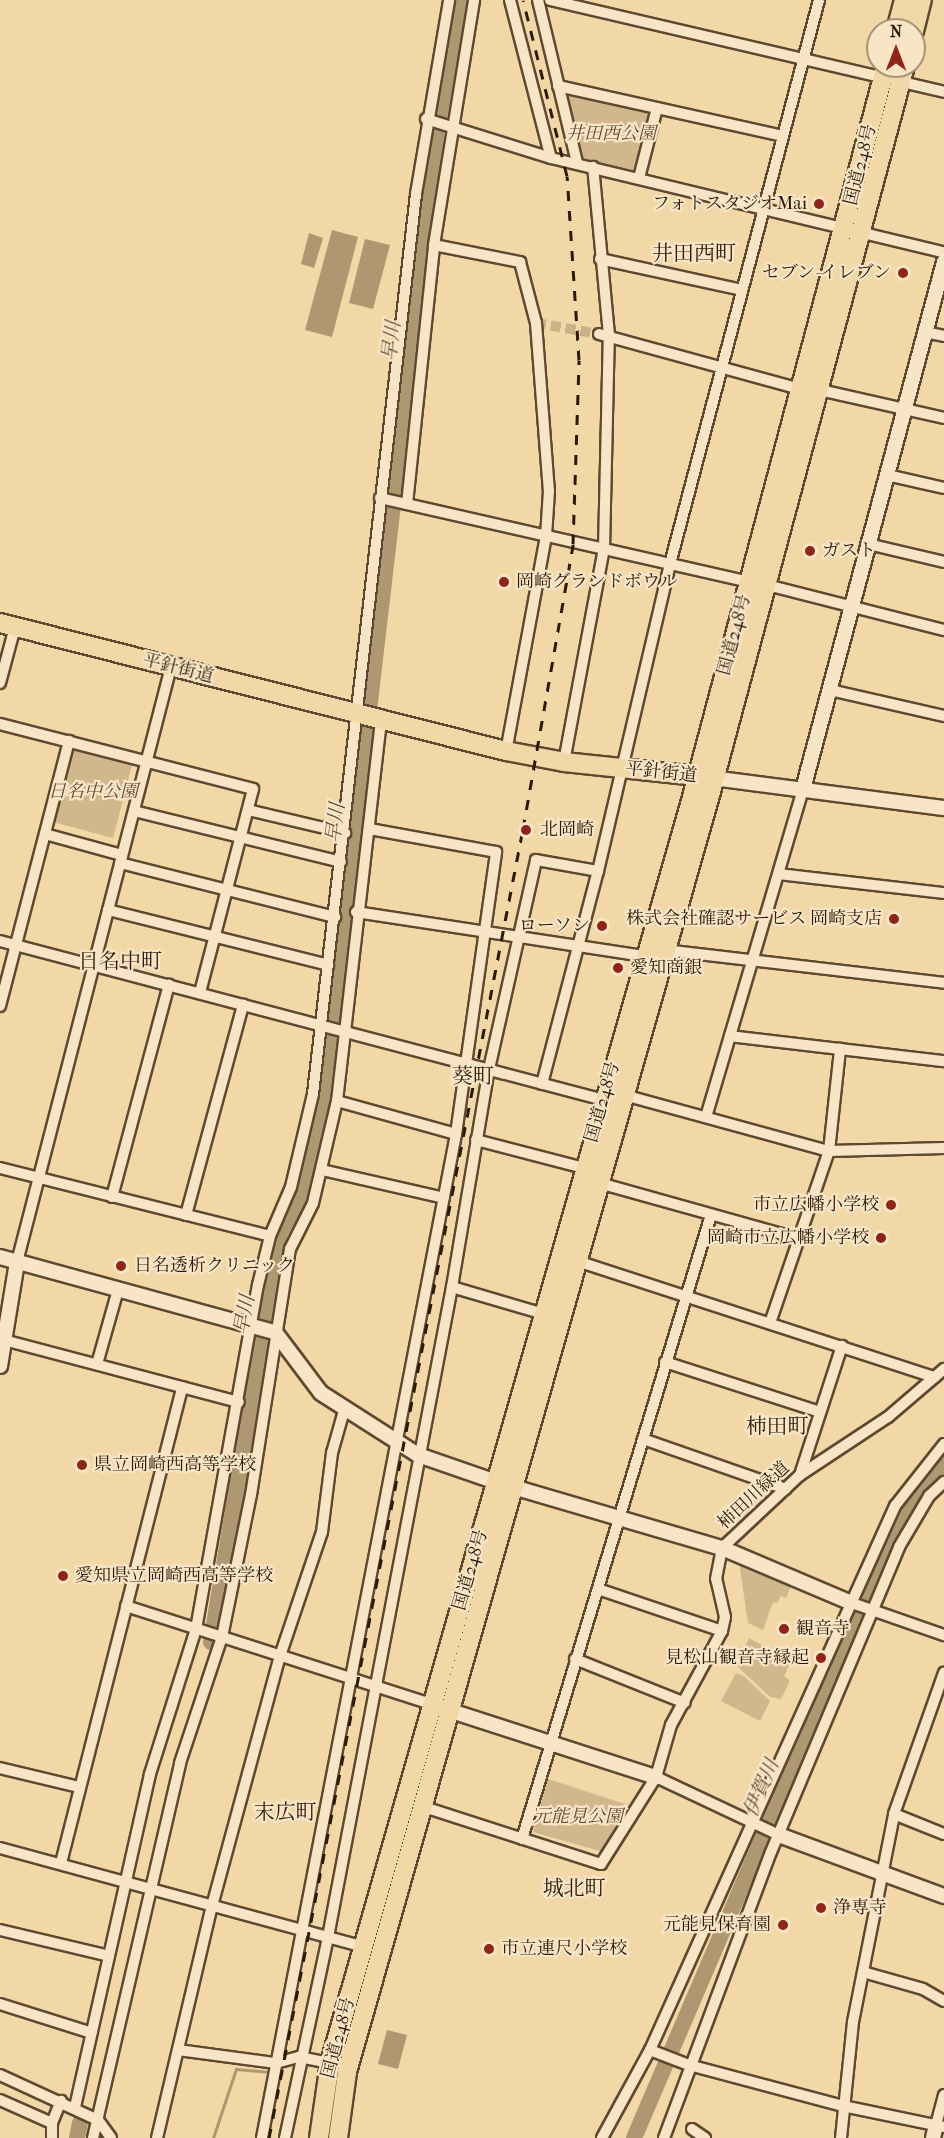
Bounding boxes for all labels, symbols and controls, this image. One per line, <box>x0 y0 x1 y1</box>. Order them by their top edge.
north arrow <box>866 18 926 78</box>
text: N <box>890 22 902 41</box>
street label: 国道248号 <box>840 122 882 208</box>
park label: 井田西公園 <box>566 123 656 145</box>
place label: フォトスタジオMai <box>651 193 807 215</box>
marker: フォトスタジオMai <box>812 197 826 211</box>
district label: 井田西町 <box>652 240 736 266</box>
place label: セブン-イレブン <box>760 262 891 284</box>
marker: セブン-イレブン <box>896 266 910 280</box>
water label: 早川 <box>377 320 405 362</box>
place label: ガスト <box>822 540 876 562</box>
marker: ガスト <box>803 544 817 558</box>
place label: 岡崎グランドボウル <box>516 571 678 593</box>
marker: 岡崎グランドボウル <box>497 575 511 589</box>
street label: 国道248号 <box>714 592 756 678</box>
street label: 平針街道 <box>140 650 216 688</box>
street label: 平針街道 <box>624 758 698 788</box>
park label: 日名中公園 <box>48 781 138 803</box>
water label: 早川 <box>321 802 349 844</box>
place label: 北岡崎 <box>540 819 594 841</box>
marker: 北岡崎 <box>517 821 535 839</box>
place label: 株式会社確認サービス 岡崎支店 <box>626 908 882 930</box>
marker: 株式会社確認サービス 岡崎支店 <box>887 912 901 926</box>
place label: ローソン <box>518 915 590 937</box>
marker: ローソン <box>595 919 609 933</box>
district label: 日名中町 <box>78 948 162 974</box>
place label: 愛知商銀 <box>630 957 702 979</box>
marker: 愛知商銀 <box>611 961 625 975</box>
street label: 国道248号 <box>581 1059 625 1145</box>
district label: 葵町 <box>452 1063 494 1089</box>
place label: 市立広幡小学校 <box>753 1194 879 1216</box>
marker: 市立広幡小学校 <box>884 1198 898 1212</box>
place label: 岡崎市立広幡小学校 <box>707 1227 869 1249</box>
marker: 岡崎市立広幡小学校 <box>874 1231 888 1245</box>
place label: 日名透析クリニック <box>134 1255 296 1277</box>
marker: 日名透析クリニック <box>112 1257 130 1275</box>
water label: 早川 <box>229 1293 259 1337</box>
district label: 柿田町 <box>746 1413 808 1439</box>
place label: 県立岡崎西高等学校 <box>94 1454 256 1476</box>
street label: 柿田川緑道 <box>714 1457 794 1535</box>
marker: 県立岡崎西高等学校 <box>75 1458 89 1472</box>
street label: 国道248号 <box>449 1527 493 1613</box>
place label: 愛知県立岡崎西高等学校 <box>75 1565 273 1587</box>
marker: 愛知県立岡崎西高等学校 <box>56 1569 70 1583</box>
place label: 観音寺 <box>796 1618 850 1640</box>
marker: 観音寺 <box>777 1622 791 1636</box>
place label: 見松山観音寺縁起 <box>665 1647 809 1669</box>
marker: 見松山観音寺縁起 <box>814 1651 828 1665</box>
water label: 伊賀川 <box>738 1756 784 1820</box>
district label: 末広町 <box>254 1799 316 1825</box>
park label: 元能見公園 <box>533 1806 623 1828</box>
district label: 城北町 <box>543 1875 605 1901</box>
place label: 浄専寺 <box>833 1897 887 1919</box>
marker: 浄専寺 <box>814 1901 828 1915</box>
place label: 元能見保育園 <box>663 1914 771 1936</box>
marker: 元能見保育園 <box>776 1918 790 1932</box>
place label: 市立連尺小学校 <box>501 1938 627 1960</box>
marker: 市立連尺小学校 <box>482 1942 496 1956</box>
street label: 国道248号 <box>318 1995 360 2081</box>

